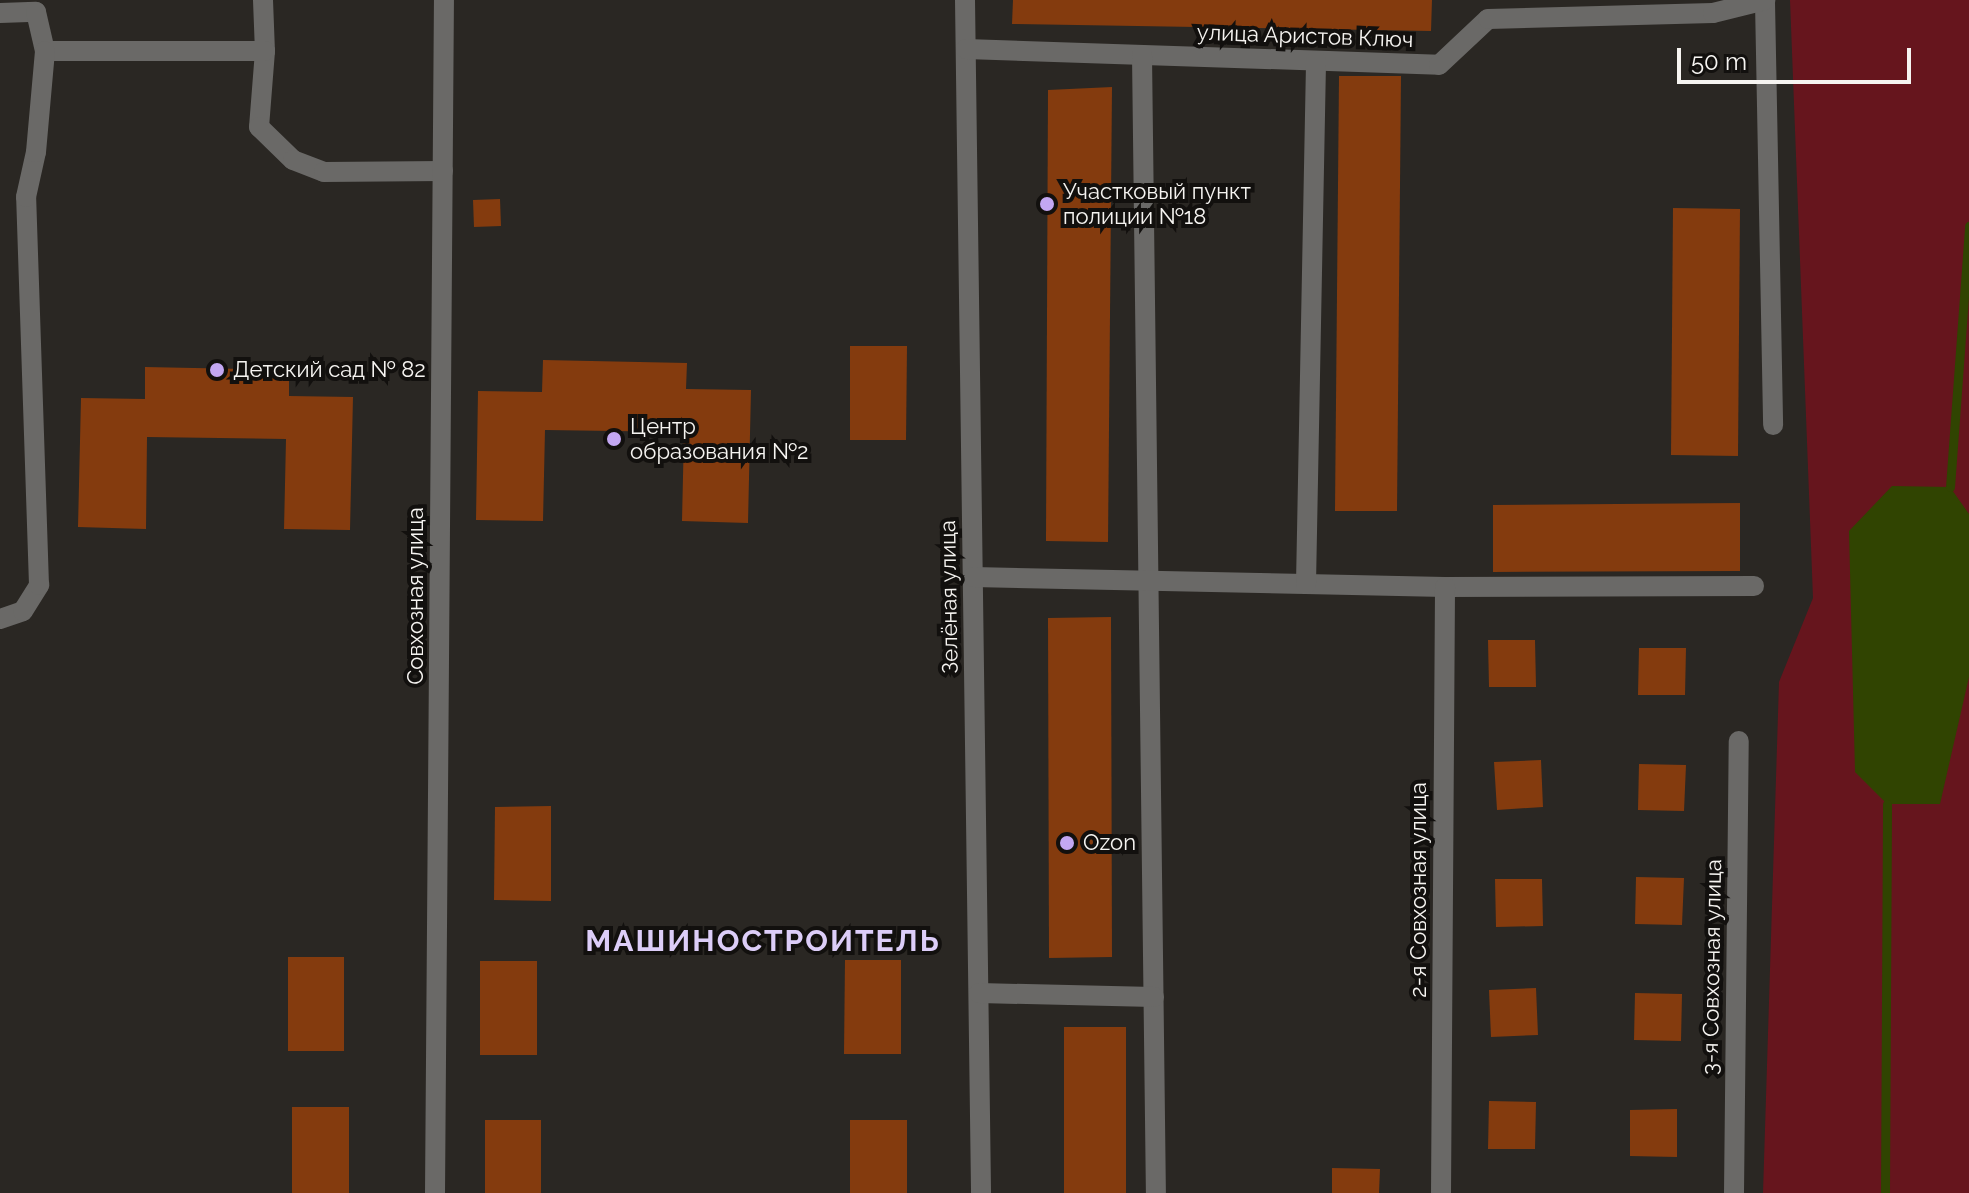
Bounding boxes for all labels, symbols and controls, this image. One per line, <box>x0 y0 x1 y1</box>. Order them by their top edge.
street label: улица Аристов Ключ <box>1196 19 1414 53</box>
scale bar <box>1681 32 1915 82</box>
text: 50 m <box>1691 47 1747 76</box>
place label: Участковый пункт полиции №18 <box>1063 178 1251 230</box>
marker: Участковый пункт полиции №18 <box>1038 195 1056 213</box>
place label: Детский сад № 82 <box>233 357 426 383</box>
marker: Детский сад № 82 <box>208 361 226 379</box>
place label: Центр образования №2 <box>630 413 808 464</box>
marker: Центр образования №2 <box>605 430 623 448</box>
street label: Совхозная улица <box>403 507 429 685</box>
street label: Зелёная улица <box>934 520 964 674</box>
street label: 2-я Совхозная улица <box>1406 782 1432 998</box>
place label: Ozon <box>1083 830 1136 856</box>
marker: Ozon <box>1058 834 1076 852</box>
street label: 3-я Совхозная улица <box>1697 859 1727 1075</box>
district label: МАШИНОСТРОИТЕЛЬ <box>585 923 941 959</box>

